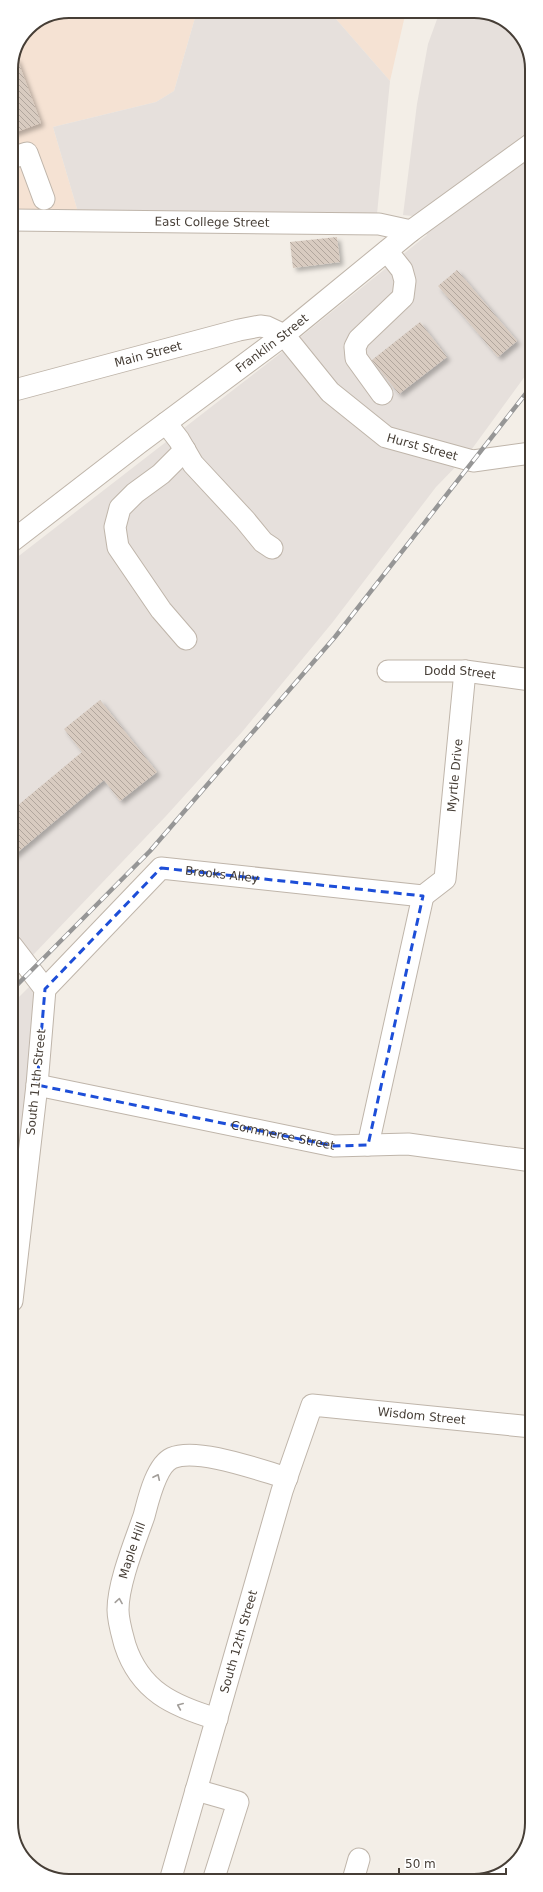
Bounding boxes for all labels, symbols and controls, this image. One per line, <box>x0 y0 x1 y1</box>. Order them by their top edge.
street label: East College Street <box>154 215 270 230</box>
street label: Franklin Street <box>233 311 311 375</box>
street label: Main Street <box>113 339 184 370</box>
street label: Hurst Street <box>385 431 460 464</box>
street label: Dodd Street <box>424 664 497 682</box>
street label: Myrtle Drive <box>444 738 465 813</box>
street label: Brooks Alley <box>184 864 260 885</box>
street label: South 11th Street <box>23 1028 49 1136</box>
street label: Commerce Street <box>230 1118 336 1153</box>
street label: Wisdom Street <box>377 1405 466 1427</box>
one-way arrow <box>152 1474 160 1482</box>
street label: Maple Hill <box>116 1520 148 1581</box>
street label: South 12th Street <box>217 1588 260 1695</box>
one-way arrow <box>114 1598 123 1604</box>
one-way arrow <box>176 1703 184 1711</box>
scale bar <box>399 1850 506 1876</box>
text: 50 m <box>405 1857 436 1871</box>

